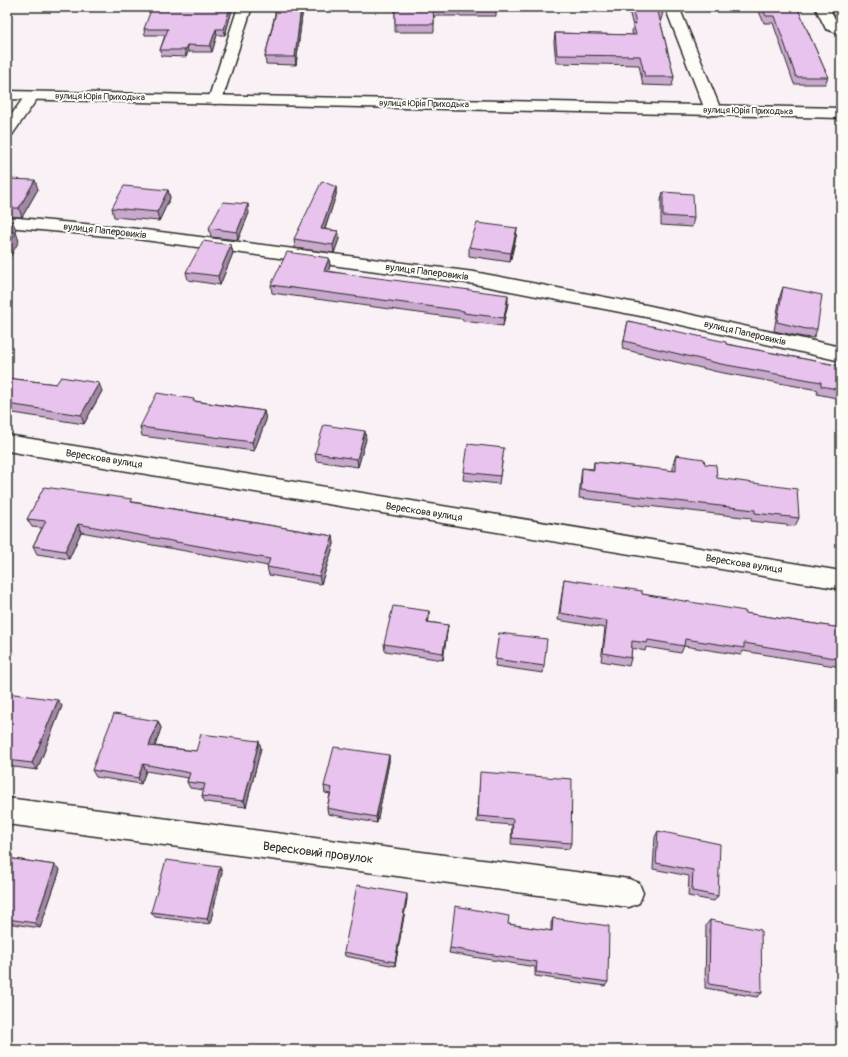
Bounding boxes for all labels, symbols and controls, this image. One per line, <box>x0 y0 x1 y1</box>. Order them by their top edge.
street label: вулиця Юрія Приходька <box>55 91 145 103</box>
street label: вулиця Юрія Приходька <box>379 98 469 110</box>
street label: вулиця Юрія Приходька <box>703 105 793 117</box>
street label: вулиця Паперовиків <box>63 221 147 241</box>
street label: вулиця Паперовиків <box>385 261 470 283</box>
street label: вулиця Паперовиків <box>703 318 787 348</box>
street label: Верескова вулиця <box>65 447 143 471</box>
street label: Верескова вулиця <box>385 500 463 524</box>
street label: Верескова вулиця <box>705 552 783 576</box>
street label: Вересковий провулок <box>262 839 374 867</box>

